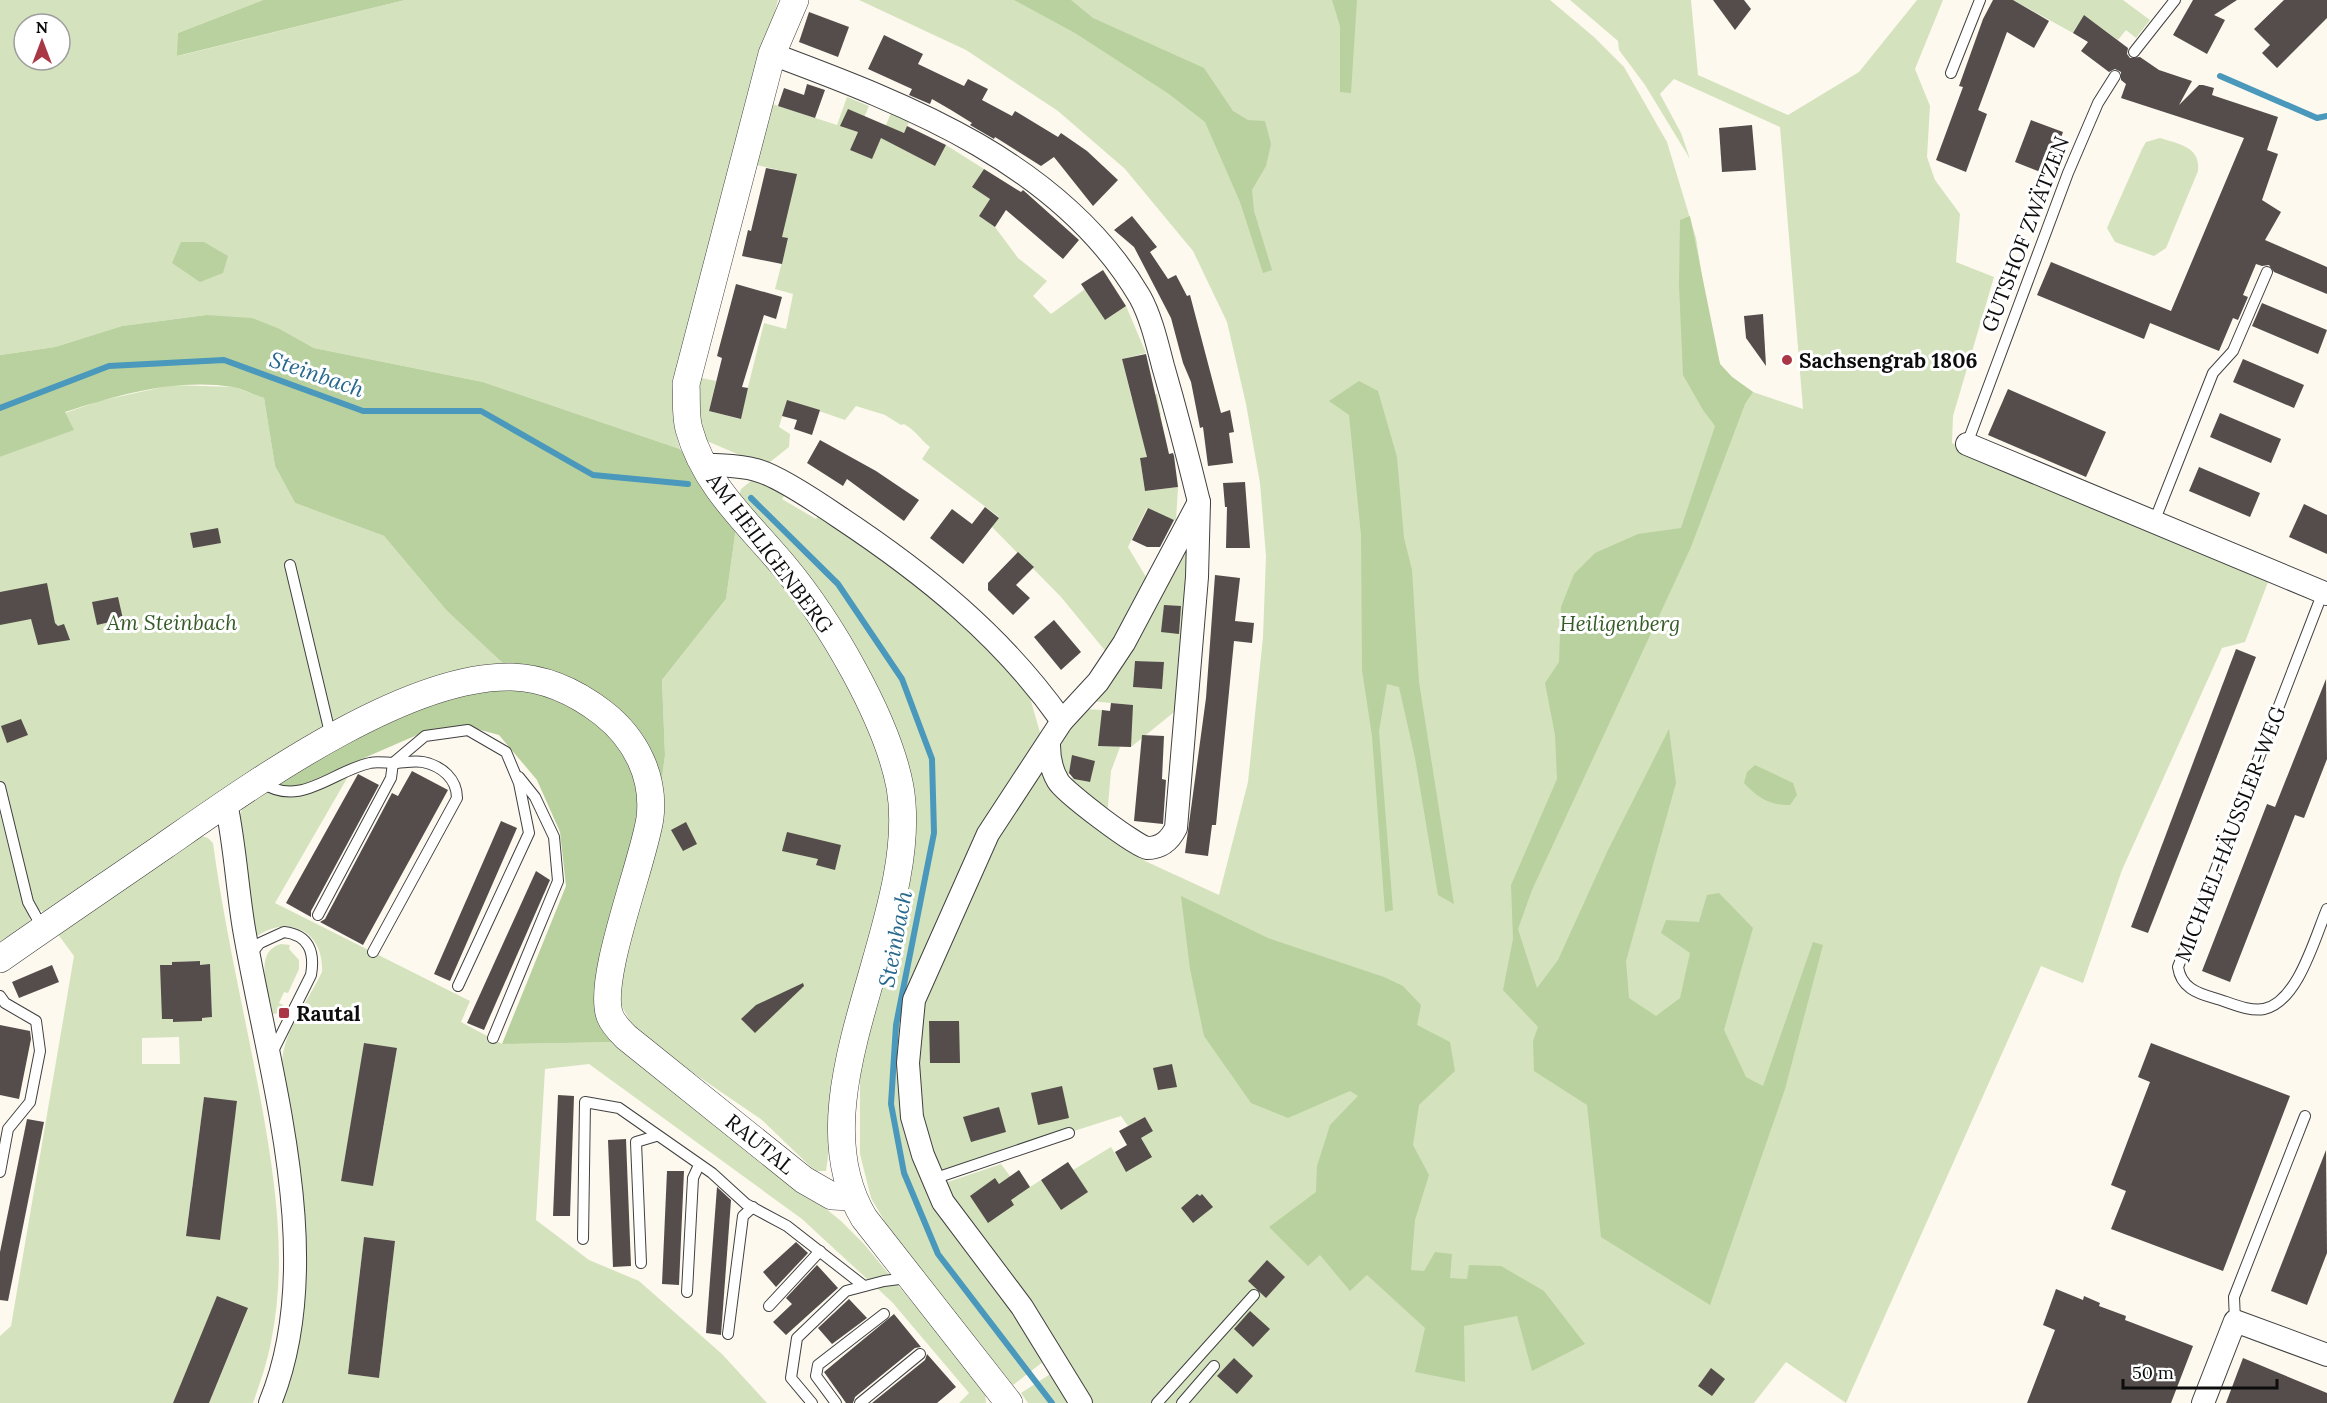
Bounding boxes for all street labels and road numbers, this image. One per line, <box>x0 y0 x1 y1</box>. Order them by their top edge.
street label: GUTSHOF ZWÄTZEN <box>1975 132 2075 336</box>
street label: AM HEILIGENBERG <box>700 467 839 638</box>
street label: MICHAEL-HÄUSSLER-WEG <box>2169 703 2291 965</box>
street label: RAUTAL <box>720 1108 800 1180</box>

